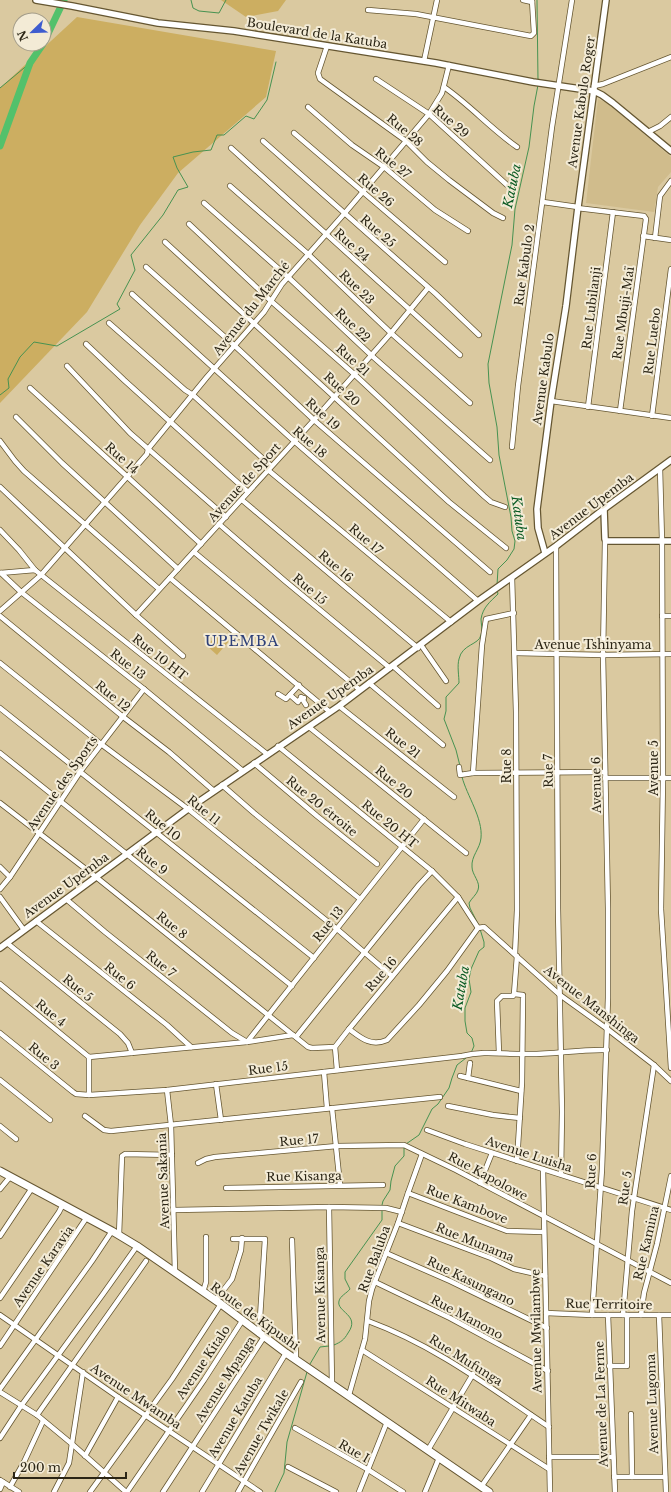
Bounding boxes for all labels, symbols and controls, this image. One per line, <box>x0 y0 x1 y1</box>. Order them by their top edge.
north arrow <box>12 12 52 52</box>
street label: Boulevard de la Katuba <box>246 14 389 52</box>
text: N <box>14 28 31 43</box>
street label: Avenue Kabulo Roger <box>564 35 598 170</box>
street label: Rue 29 <box>430 101 472 141</box>
street label: Rue 28 <box>384 111 426 149</box>
street label: Rue 27 <box>372 144 415 182</box>
water label: Katuba <box>499 162 525 211</box>
street label: Rue 26 <box>355 170 397 210</box>
street label: Rue 25 <box>357 212 399 251</box>
street label: Rue Kabulo 2 <box>511 223 537 307</box>
street label: Rue 24 <box>331 225 373 265</box>
street label: Avenue du Marché <box>209 258 293 359</box>
street label: Rue Lubilanji <box>578 266 604 350</box>
street label: Rue Mbuji-Maï <box>609 266 637 360</box>
street label: Rue 23 <box>336 267 378 307</box>
street label: Rue 22 <box>332 305 374 345</box>
street label: Rue Luebo <box>640 307 664 375</box>
street label: Avenue Kabulo <box>529 332 557 427</box>
street label: Rue 21 <box>333 341 373 379</box>
street label: Rue 20 <box>321 369 363 409</box>
street label: Rue 19 <box>303 395 343 433</box>
street label: Rue 18 <box>290 423 330 461</box>
street label: Rue 14 <box>102 439 142 477</box>
street label: Avenue de Sport <box>204 439 284 525</box>
street label: Avenue Upemba <box>545 469 636 543</box>
water label: Katuba <box>507 494 531 541</box>
street label: Rue 17 <box>346 521 387 558</box>
street label: Rue 16 <box>316 547 357 585</box>
street label: Rue 15 <box>290 570 330 608</box>
street label: Rue 10 HT <box>129 631 191 683</box>
district label: UPEMBA <box>205 632 279 650</box>
street label: Avenue Tshinyama <box>534 637 652 652</box>
street label: Rue 13 <box>107 646 149 682</box>
street label: Avenue Upemba <box>283 662 376 733</box>
street label: Rue 12 <box>93 677 133 715</box>
street label: Rue 21 <box>382 725 424 761</box>
street label: Avenue des Sports <box>23 733 100 834</box>
street label: Avenue 5 <box>646 740 661 797</box>
street label: Rue 8 <box>499 748 514 784</box>
street label: Rue 7 <box>540 753 556 788</box>
street label: Avenue 6 <box>588 756 604 815</box>
street label: Rue 20 <box>372 762 416 802</box>
street label: Rue 20 étroite <box>283 773 361 839</box>
street label: Rue 11 <box>184 792 224 828</box>
street label: Rue 20 HT <box>359 797 421 851</box>
street label: Rue 10 <box>142 806 184 844</box>
street label: Rue 9 <box>133 844 171 878</box>
street label: Avenue Upemba <box>20 849 112 921</box>
street label: Rue 13 <box>310 903 346 945</box>
street label: Rue 8 <box>154 908 190 942</box>
street label: Rue 7 <box>143 948 180 981</box>
street label: Rue 16 <box>362 953 400 994</box>
street label: Rue 6 <box>101 959 139 993</box>
street label: Avenue Manshinga <box>540 961 643 1046</box>
water label: Katuba <box>449 964 473 1012</box>
street label: Rue 5 <box>60 971 96 1005</box>
street label: Rue 4 <box>33 996 69 1030</box>
street label: Rue 3 <box>26 1039 62 1073</box>
street label: Rue 15 <box>247 1058 289 1078</box>
street label: Rue 17 <box>279 1131 320 1149</box>
street label: Avenue Sakania <box>154 1132 172 1231</box>
street label: Avenue Luisha <box>483 1133 575 1175</box>
street label: Rue Kapolowe <box>446 1149 531 1203</box>
street label: Rue 6 <box>583 1153 599 1189</box>
street label: Rue Kisanga <box>266 1168 342 1184</box>
street label: Rue 5 <box>615 1170 635 1206</box>
street label: Rue Kambove <box>424 1182 510 1226</box>
street label: Rue Kamina <box>630 1204 662 1282</box>
street label: Rue Munama <box>434 1219 517 1265</box>
street label: Avenue Karavia <box>9 1222 77 1310</box>
street label: Rue Baluba <box>355 1223 393 1295</box>
street label: Avenue Kisanga <box>312 1246 328 1345</box>
street label: Rue Kasungano <box>425 1253 517 1309</box>
street label: Avenue Mwilambwe <box>527 1269 545 1394</box>
street label: Route de Kipushi <box>208 1279 302 1353</box>
street label: Rue Manono <box>428 1292 506 1342</box>
street label: Rue Territoire <box>565 1296 653 1312</box>
street label: Avenue Kitalo <box>172 1322 233 1402</box>
street label: Rue Mufunga <box>426 1331 506 1389</box>
street label: Avenue Mpanga <box>191 1333 258 1425</box>
street label: Avenue de La Ferme <box>591 1341 611 1468</box>
street label: Avenue Lugoma <box>643 1353 661 1455</box>
street label: Avenue Mwamba <box>87 1360 184 1432</box>
street label: Avenue Katuba <box>204 1373 265 1461</box>
street label: Rue Mitwaba <box>423 1373 499 1429</box>
street label: Avenue Twikale <box>230 1386 292 1478</box>
street label: Rue I <box>336 1436 372 1466</box>
scale bar <box>14 1454 126 1480</box>
text: 200 m <box>20 1460 61 1475</box>

